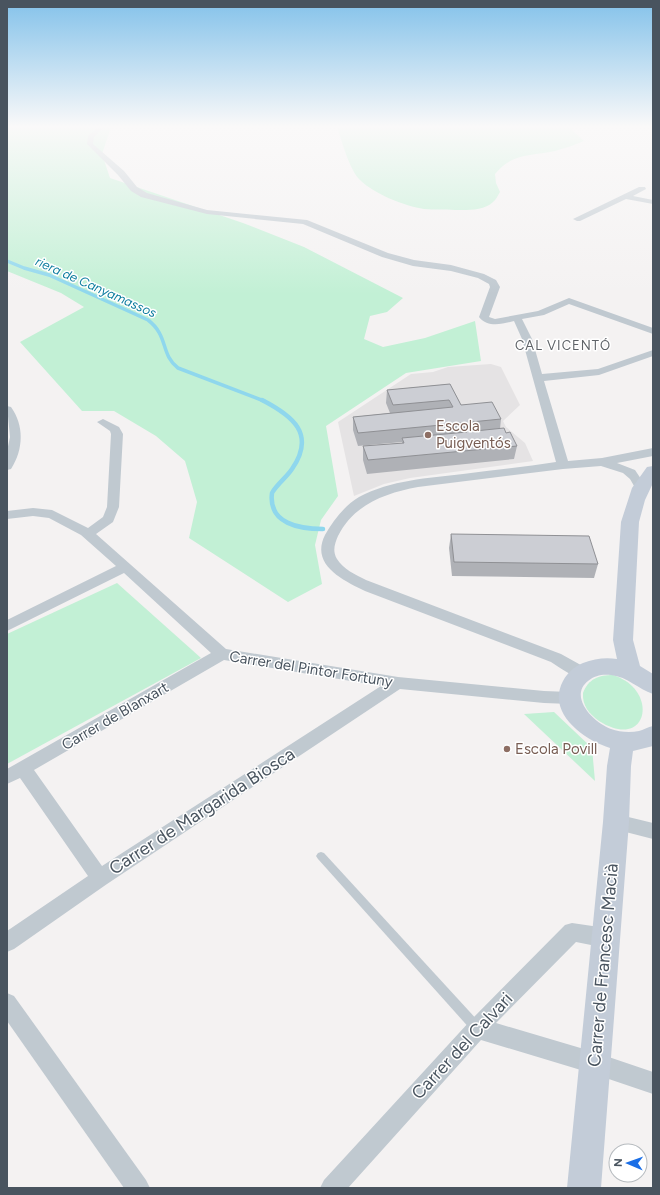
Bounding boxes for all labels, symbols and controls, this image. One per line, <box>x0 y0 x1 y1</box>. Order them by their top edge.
water label: riera de Canyamassos <box>33 254 159 320</box>
district label: CAL VICENTÓ <box>515 338 611 353</box>
place label: Escola Puigventós <box>436 417 511 452</box>
marker: Escola Puigventós <box>423 430 433 440</box>
street label: Carrer del Pintor Fortuny <box>228 647 394 691</box>
street label: Carrer de Blanxart <box>58 678 172 754</box>
place label: Escola Povill <box>515 740 597 758</box>
street label: Carrer de Margarida Biosca <box>105 743 299 879</box>
marker: Escola Povill <box>502 744 512 754</box>
street label: Carrer de Francesc Macià <box>583 862 623 1068</box>
street label: Carrer del Calvari <box>407 988 517 1104</box>
north arrow <box>608 1143 648 1183</box>
text: N <box>612 1158 625 1167</box>

